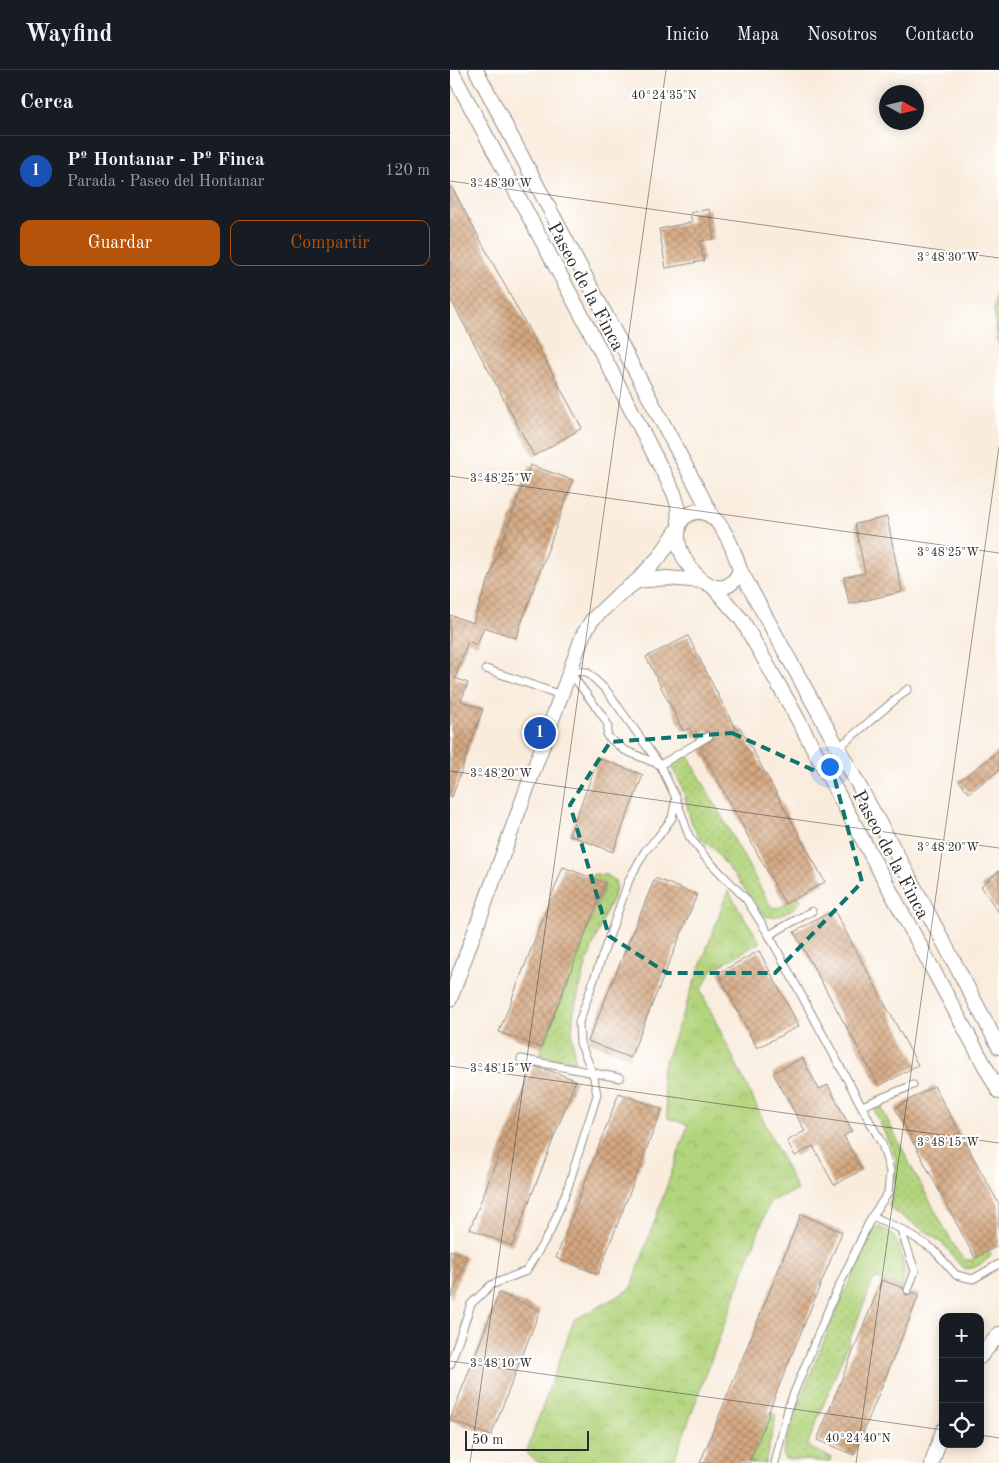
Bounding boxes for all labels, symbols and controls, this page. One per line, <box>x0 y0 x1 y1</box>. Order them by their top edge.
text: Wayfind <box>25 23 112 47</box>
text: Inicio <box>666 26 709 44</box>
text: Mapa <box>737 26 779 44</box>
text: Nosotros <box>807 26 877 44</box>
text: Contacto <box>905 26 974 44</box>
north arrow <box>879 85 924 130</box>
text: 40°24'35"N <box>631 89 697 102</box>
text: Cerca <box>20 92 73 113</box>
text: Pº Hontanar - Pº Finca <box>67 151 265 170</box>
text: 1 <box>31 163 41 179</box>
text: 120 m <box>385 163 430 179</box>
text: Parada · Paseo del Hontanar <box>67 174 264 190</box>
text: 3°48'30"W <box>470 178 532 190</box>
button: Guardar <box>20 220 220 266</box>
button: Compartir <box>230 220 430 266</box>
street label: Paseo de la Finca <box>543 220 627 355</box>
text: 3°48'30"W <box>917 252 979 264</box>
text: 3°48'25"W <box>470 472 532 485</box>
text: 3°48'25"W <box>917 546 979 559</box>
pin: 1 <box>524 714 556 752</box>
your location <box>817 754 843 780</box>
text: 3°48'20"W <box>470 768 532 780</box>
street label: Paseo de la Finca <box>848 788 932 923</box>
text: 3°48'20"W <box>917 842 979 854</box>
text: 3°48'15"W <box>470 1062 532 1075</box>
text: 3°48'15"W <box>917 1136 979 1149</box>
map controls <box>939 1313 984 1448</box>
button: + <box>939 1313 984 1358</box>
text: 3°48'10"W <box>470 1358 532 1370</box>
button: − <box>939 1358 984 1403</box>
button: locate <box>939 1403 984 1448</box>
scale bar <box>465 1428 589 1451</box>
text: 50 m <box>472 1433 503 1447</box>
text: 40°24'40"N <box>825 1433 891 1445</box>

